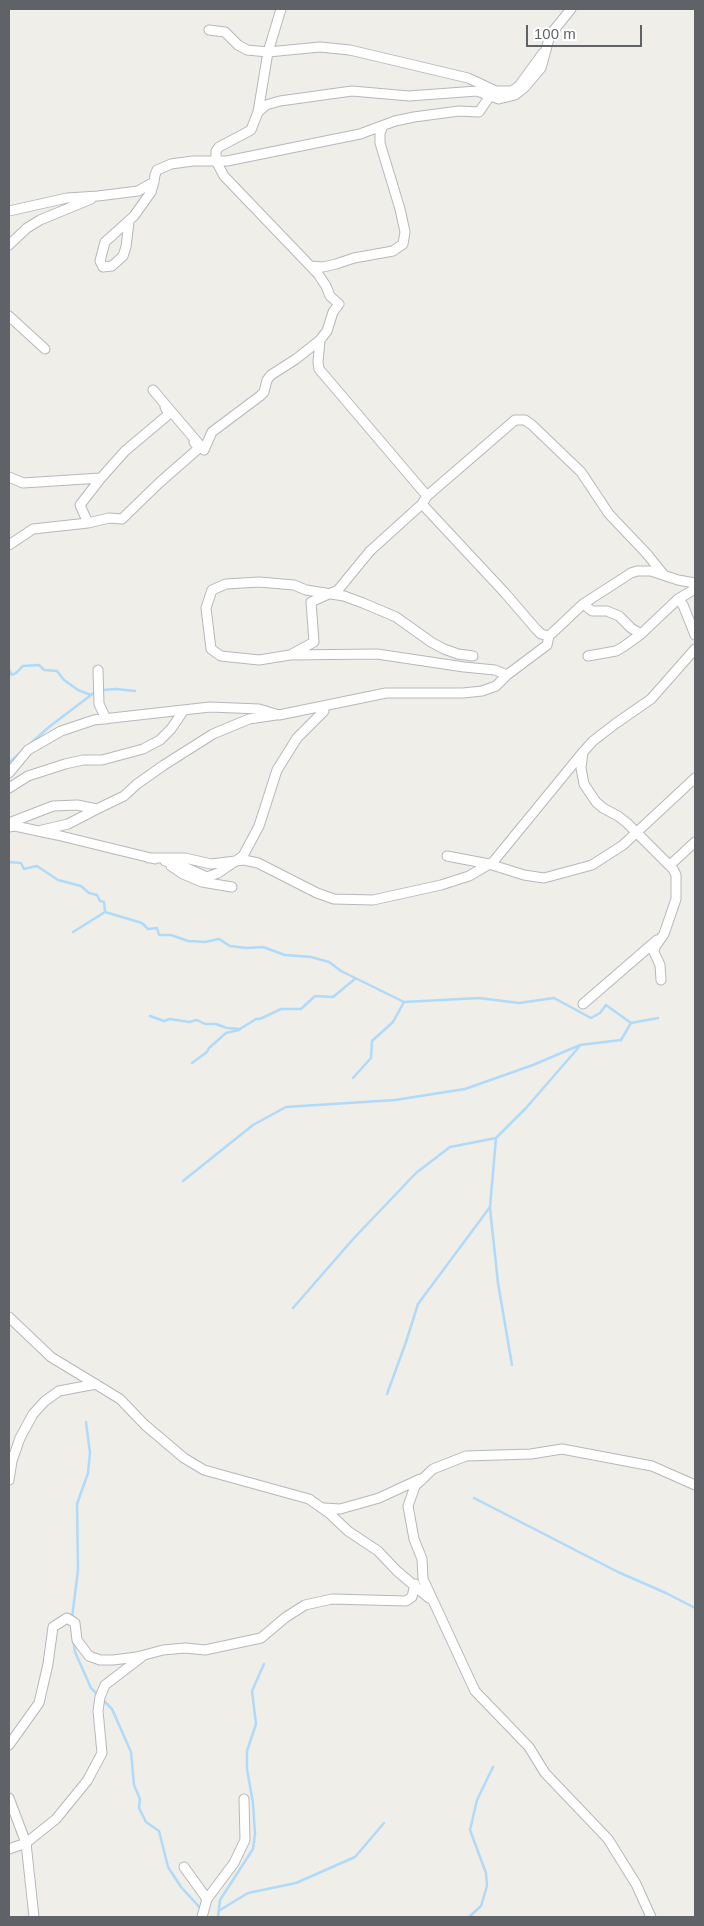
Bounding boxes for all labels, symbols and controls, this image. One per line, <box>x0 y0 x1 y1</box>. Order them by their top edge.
scale bar <box>529 15 645 47</box>
text: 100 m <box>534 25 576 42</box>

